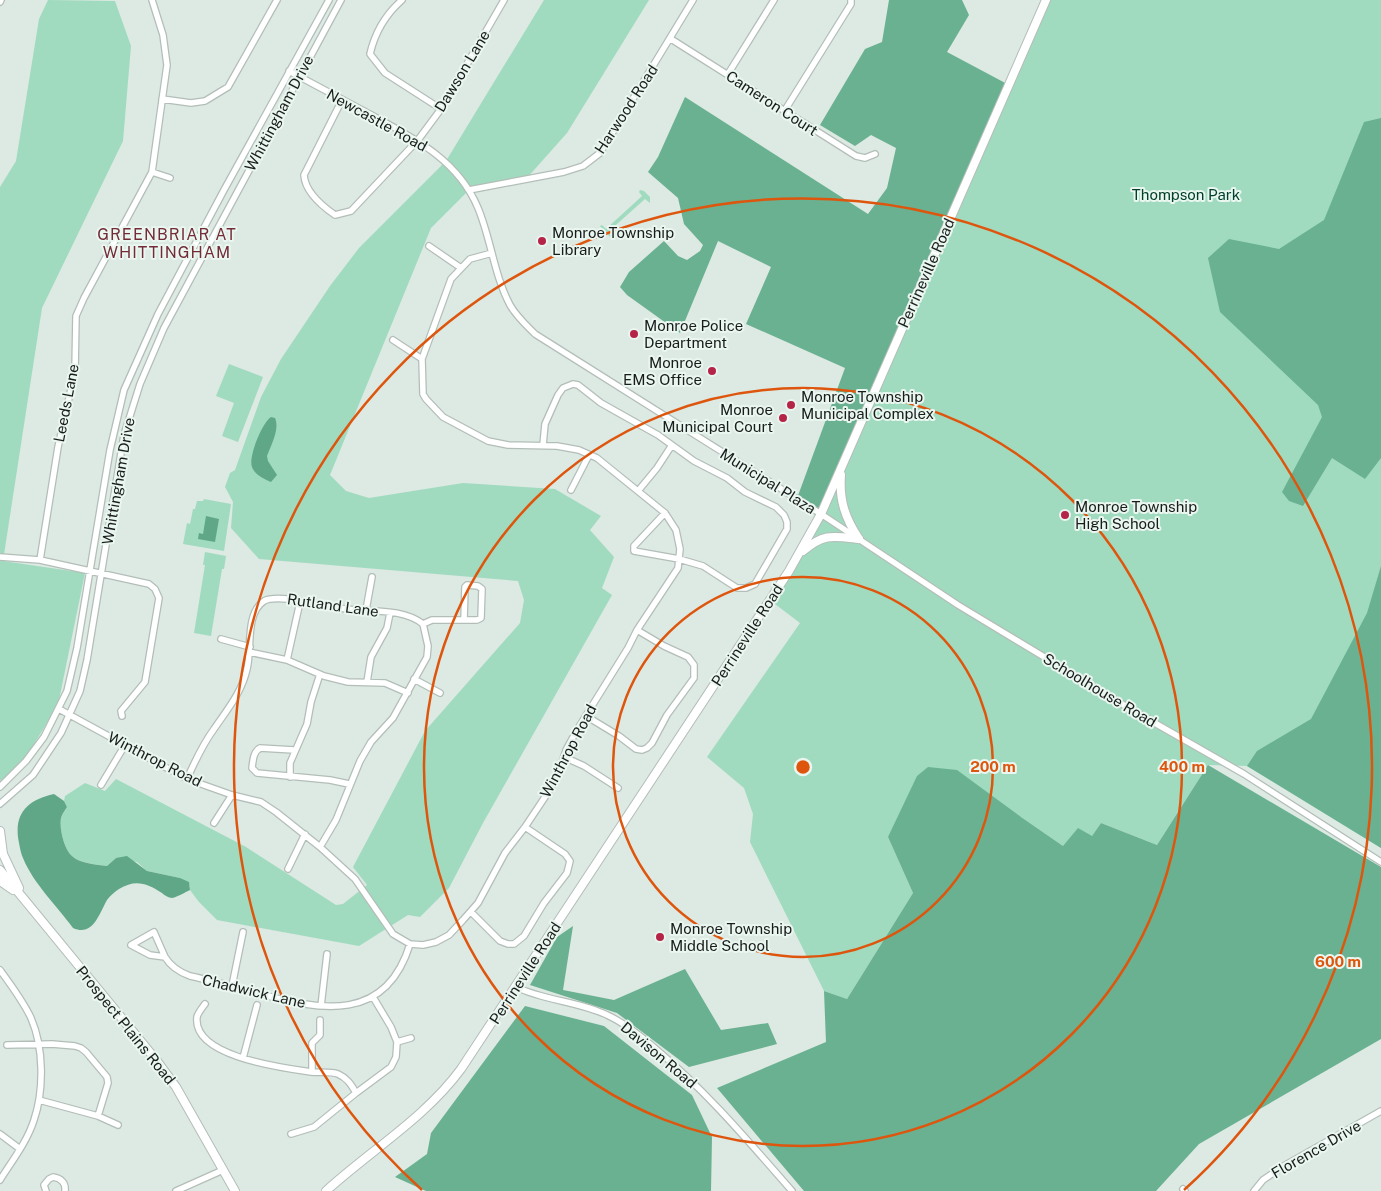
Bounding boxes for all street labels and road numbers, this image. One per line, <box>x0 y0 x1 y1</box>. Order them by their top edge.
street label: Dawson Lane <box>431 27 493 115</box>
street label: Whittingham Drive <box>241 52 317 174</box>
street label: Harwood Road <box>591 61 661 157</box>
street label: Cameron Court <box>723 67 821 139</box>
street label: Newcastle Road <box>324 85 430 155</box>
street label: Perrineville Road <box>894 216 958 330</box>
street label: Leeds Lane <box>50 362 82 444</box>
street label: Whittingham Drive <box>98 416 138 546</box>
street label: Municipal Plaza <box>717 445 819 517</box>
street label: Perrineville Road <box>708 581 786 689</box>
street label: Rutland Lane <box>286 590 380 620</box>
street label: Schoolhouse Road <box>1040 649 1160 731</box>
street label: Winthrop Road <box>536 701 600 801</box>
street label: Winthrop Road <box>105 728 205 790</box>
street label: Perrineville Road <box>486 919 564 1027</box>
street label: Prospect Plains Road <box>73 962 179 1088</box>
street label: Chadwick Lane <box>201 971 307 1011</box>
street label: Davison Road <box>618 1018 700 1092</box>
street label: Florence Drive <box>1268 1117 1364 1181</box>

